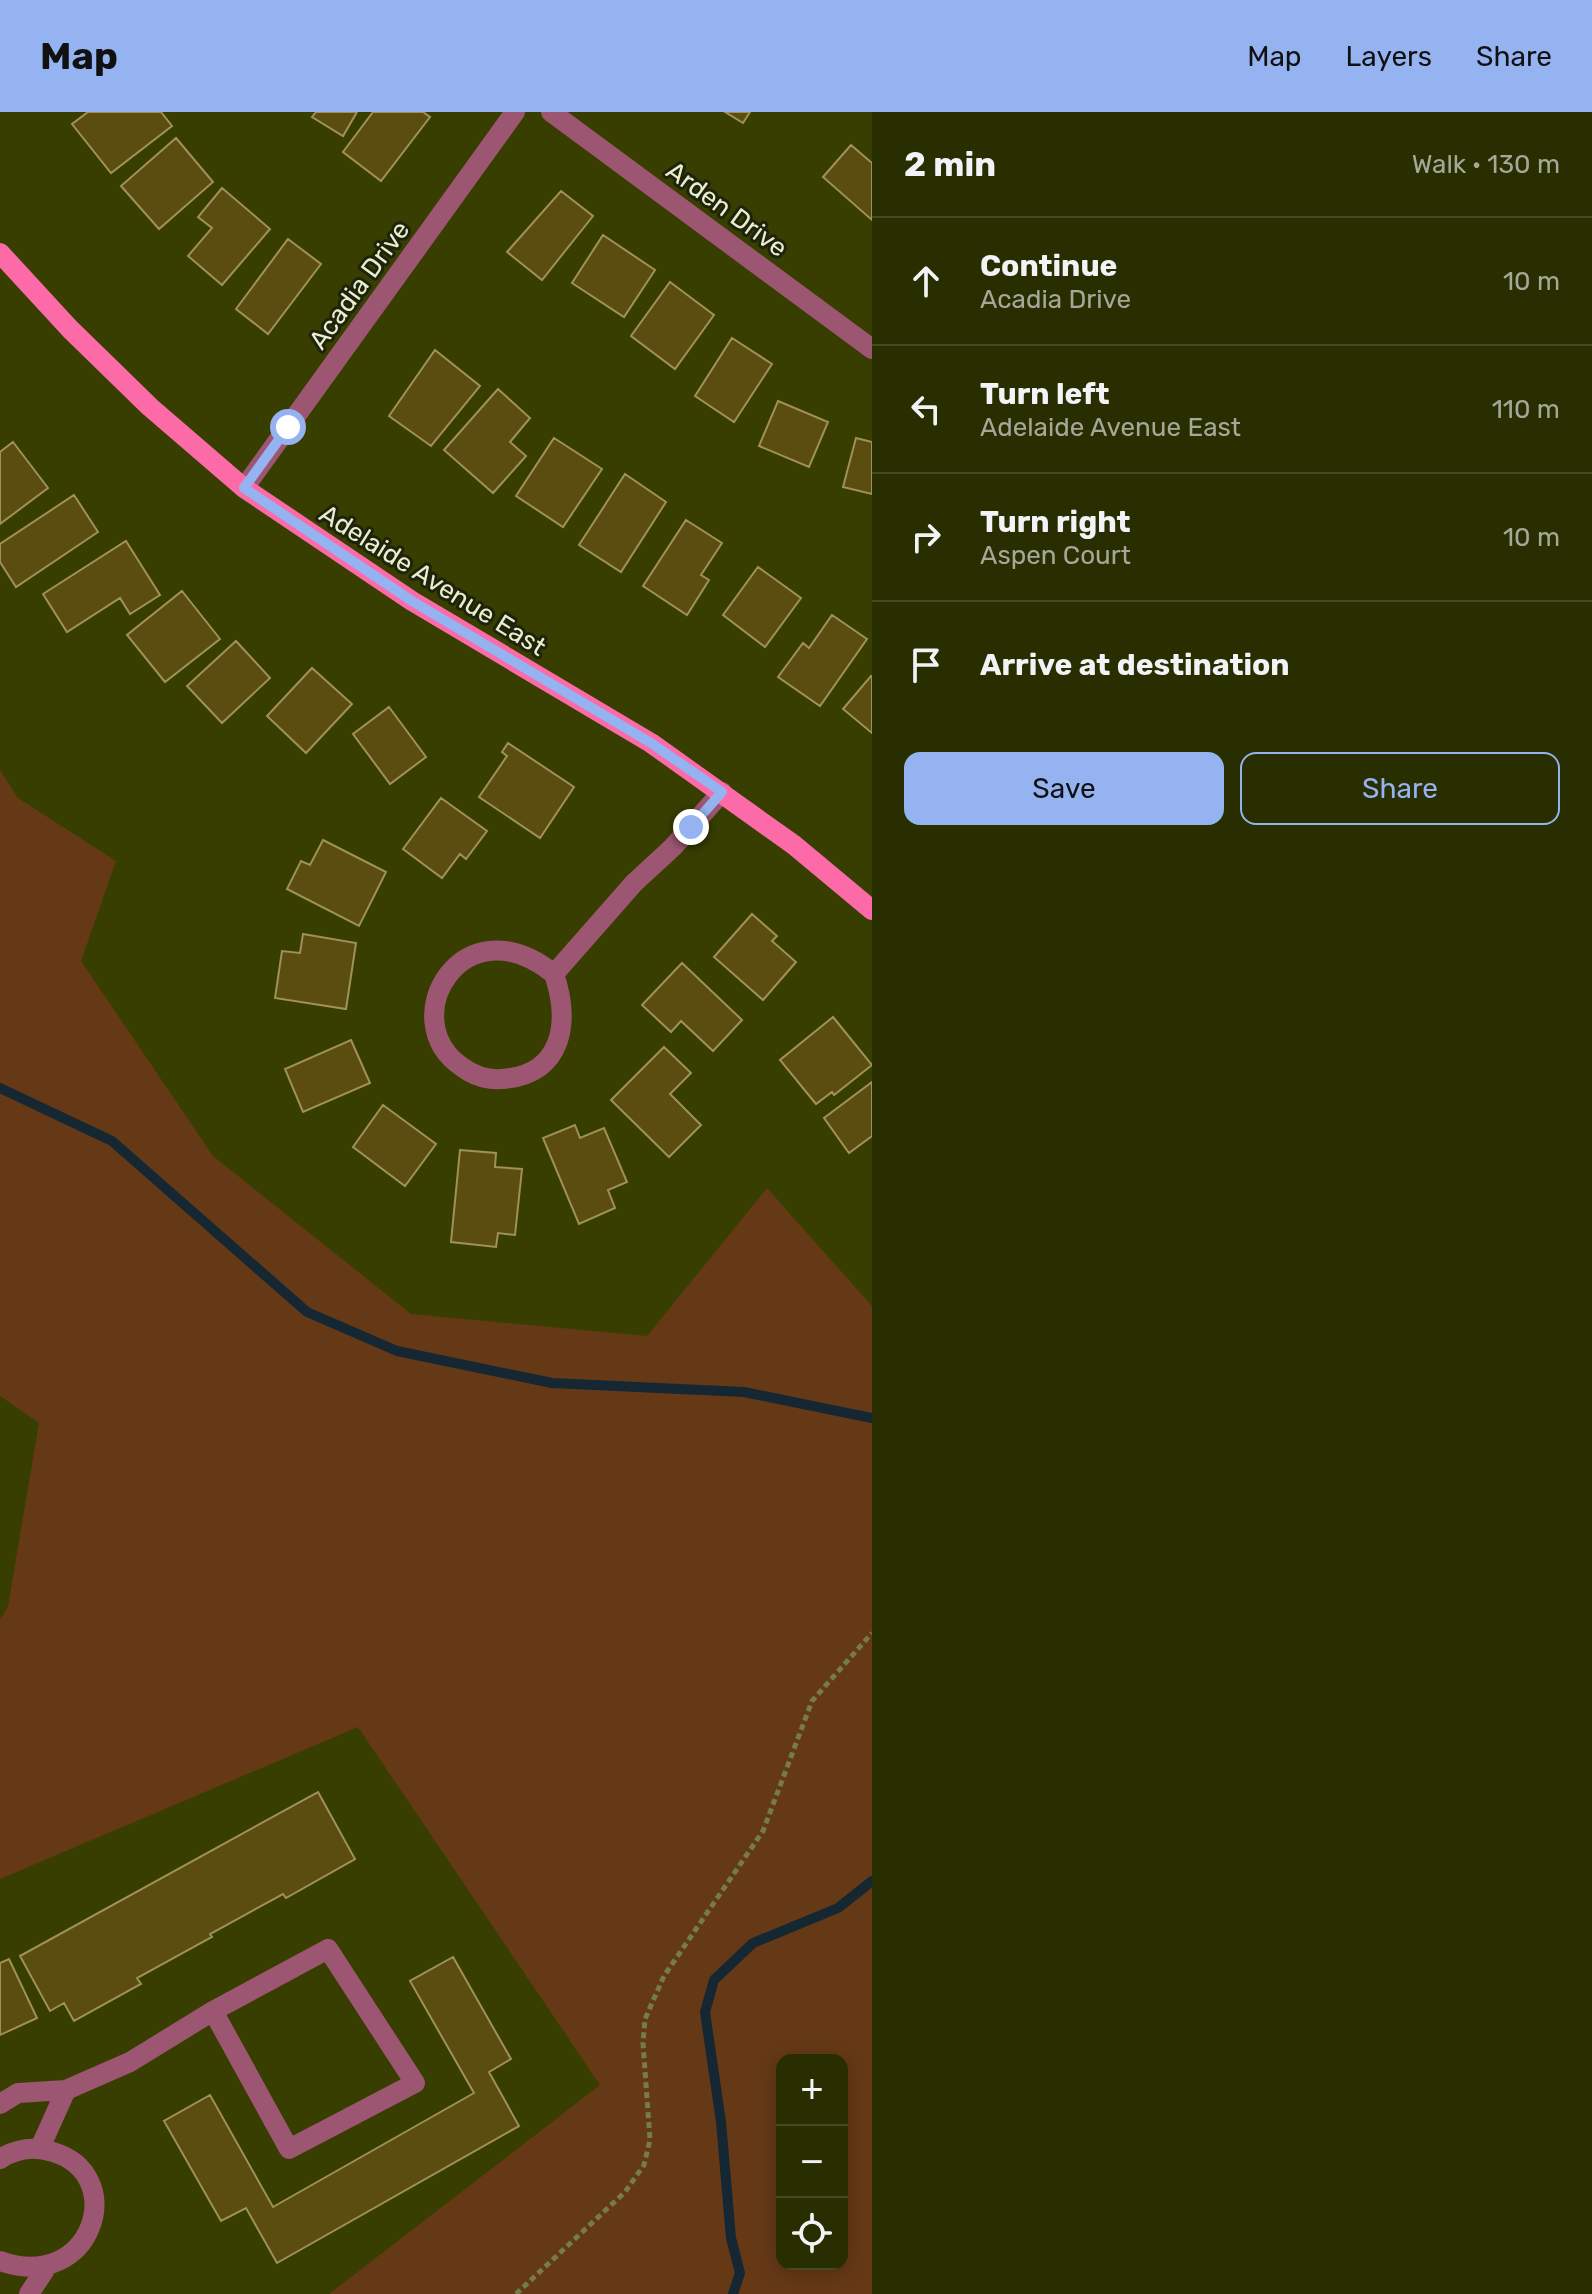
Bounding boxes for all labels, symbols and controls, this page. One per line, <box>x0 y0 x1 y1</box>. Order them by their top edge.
text: Map <box>40 33 118 79</box>
text: Map <box>1247 40 1302 73</box>
text: Layers <box>1346 40 1432 73</box>
text: Share <box>1476 40 1552 73</box>
text: 2 min <box>904 144 996 185</box>
text: Walk · 130 m <box>1412 149 1560 180</box>
street label: Arden Drive <box>660 155 793 264</box>
street label: Acadia Drive <box>302 215 416 355</box>
text: Continue <box>980 248 1117 284</box>
icon: ahead <box>904 259 948 303</box>
text: 10 m <box>1503 266 1560 297</box>
text: Acadia Drive <box>980 284 1131 315</box>
text: Turn left <box>980 376 1110 412</box>
icon: left <box>904 387 948 431</box>
text: 110 m <box>1492 394 1560 425</box>
route start <box>270 409 306 445</box>
text: Adelaide Avenue East <box>980 412 1241 443</box>
street label: Adelaide Avenue East <box>314 498 552 663</box>
text: Turn right <box>980 504 1131 540</box>
icon: right <box>904 515 948 559</box>
text: 10 m <box>1503 522 1560 553</box>
text: Aspen Court <box>980 540 1131 571</box>
icon: arrive <box>904 643 948 687</box>
text: Arrive at destination <box>980 647 1290 683</box>
button: Save <box>904 752 1224 825</box>
button: Share <box>1240 752 1560 825</box>
route end <box>673 809 709 845</box>
map controls <box>776 2054 848 2270</box>
button: + <box>776 2054 848 2126</box>
button: − <box>776 2126 848 2198</box>
button: locate <box>776 2198 848 2270</box>

